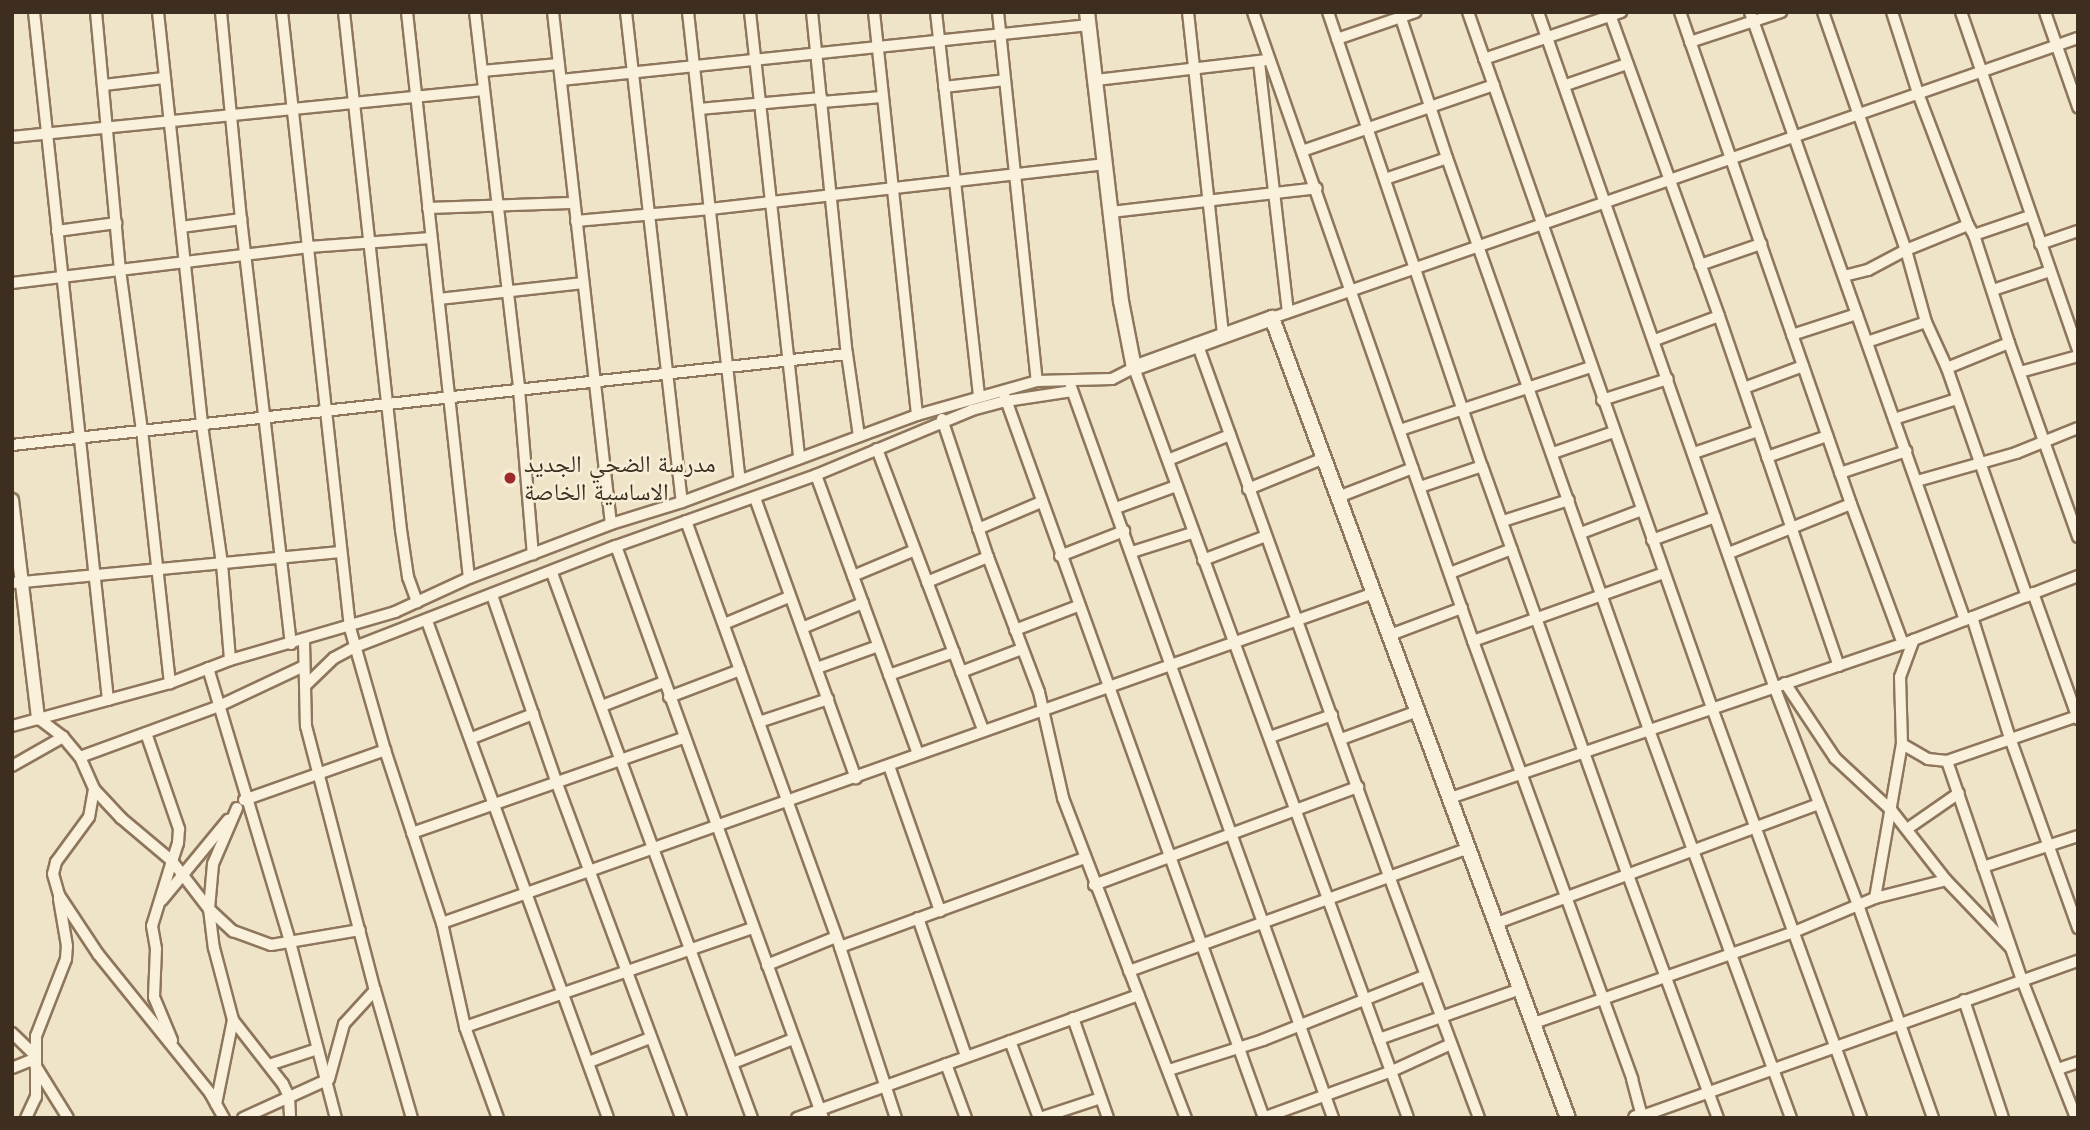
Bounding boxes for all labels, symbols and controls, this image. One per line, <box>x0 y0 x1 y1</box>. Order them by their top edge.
place label: مدرسة الضحي الجديد الاساسية الخاصة <box>524 450 716 506</box>
marker: مدرسة الضحي الجديد الاساسية الخاصة <box>502 470 518 486</box>

